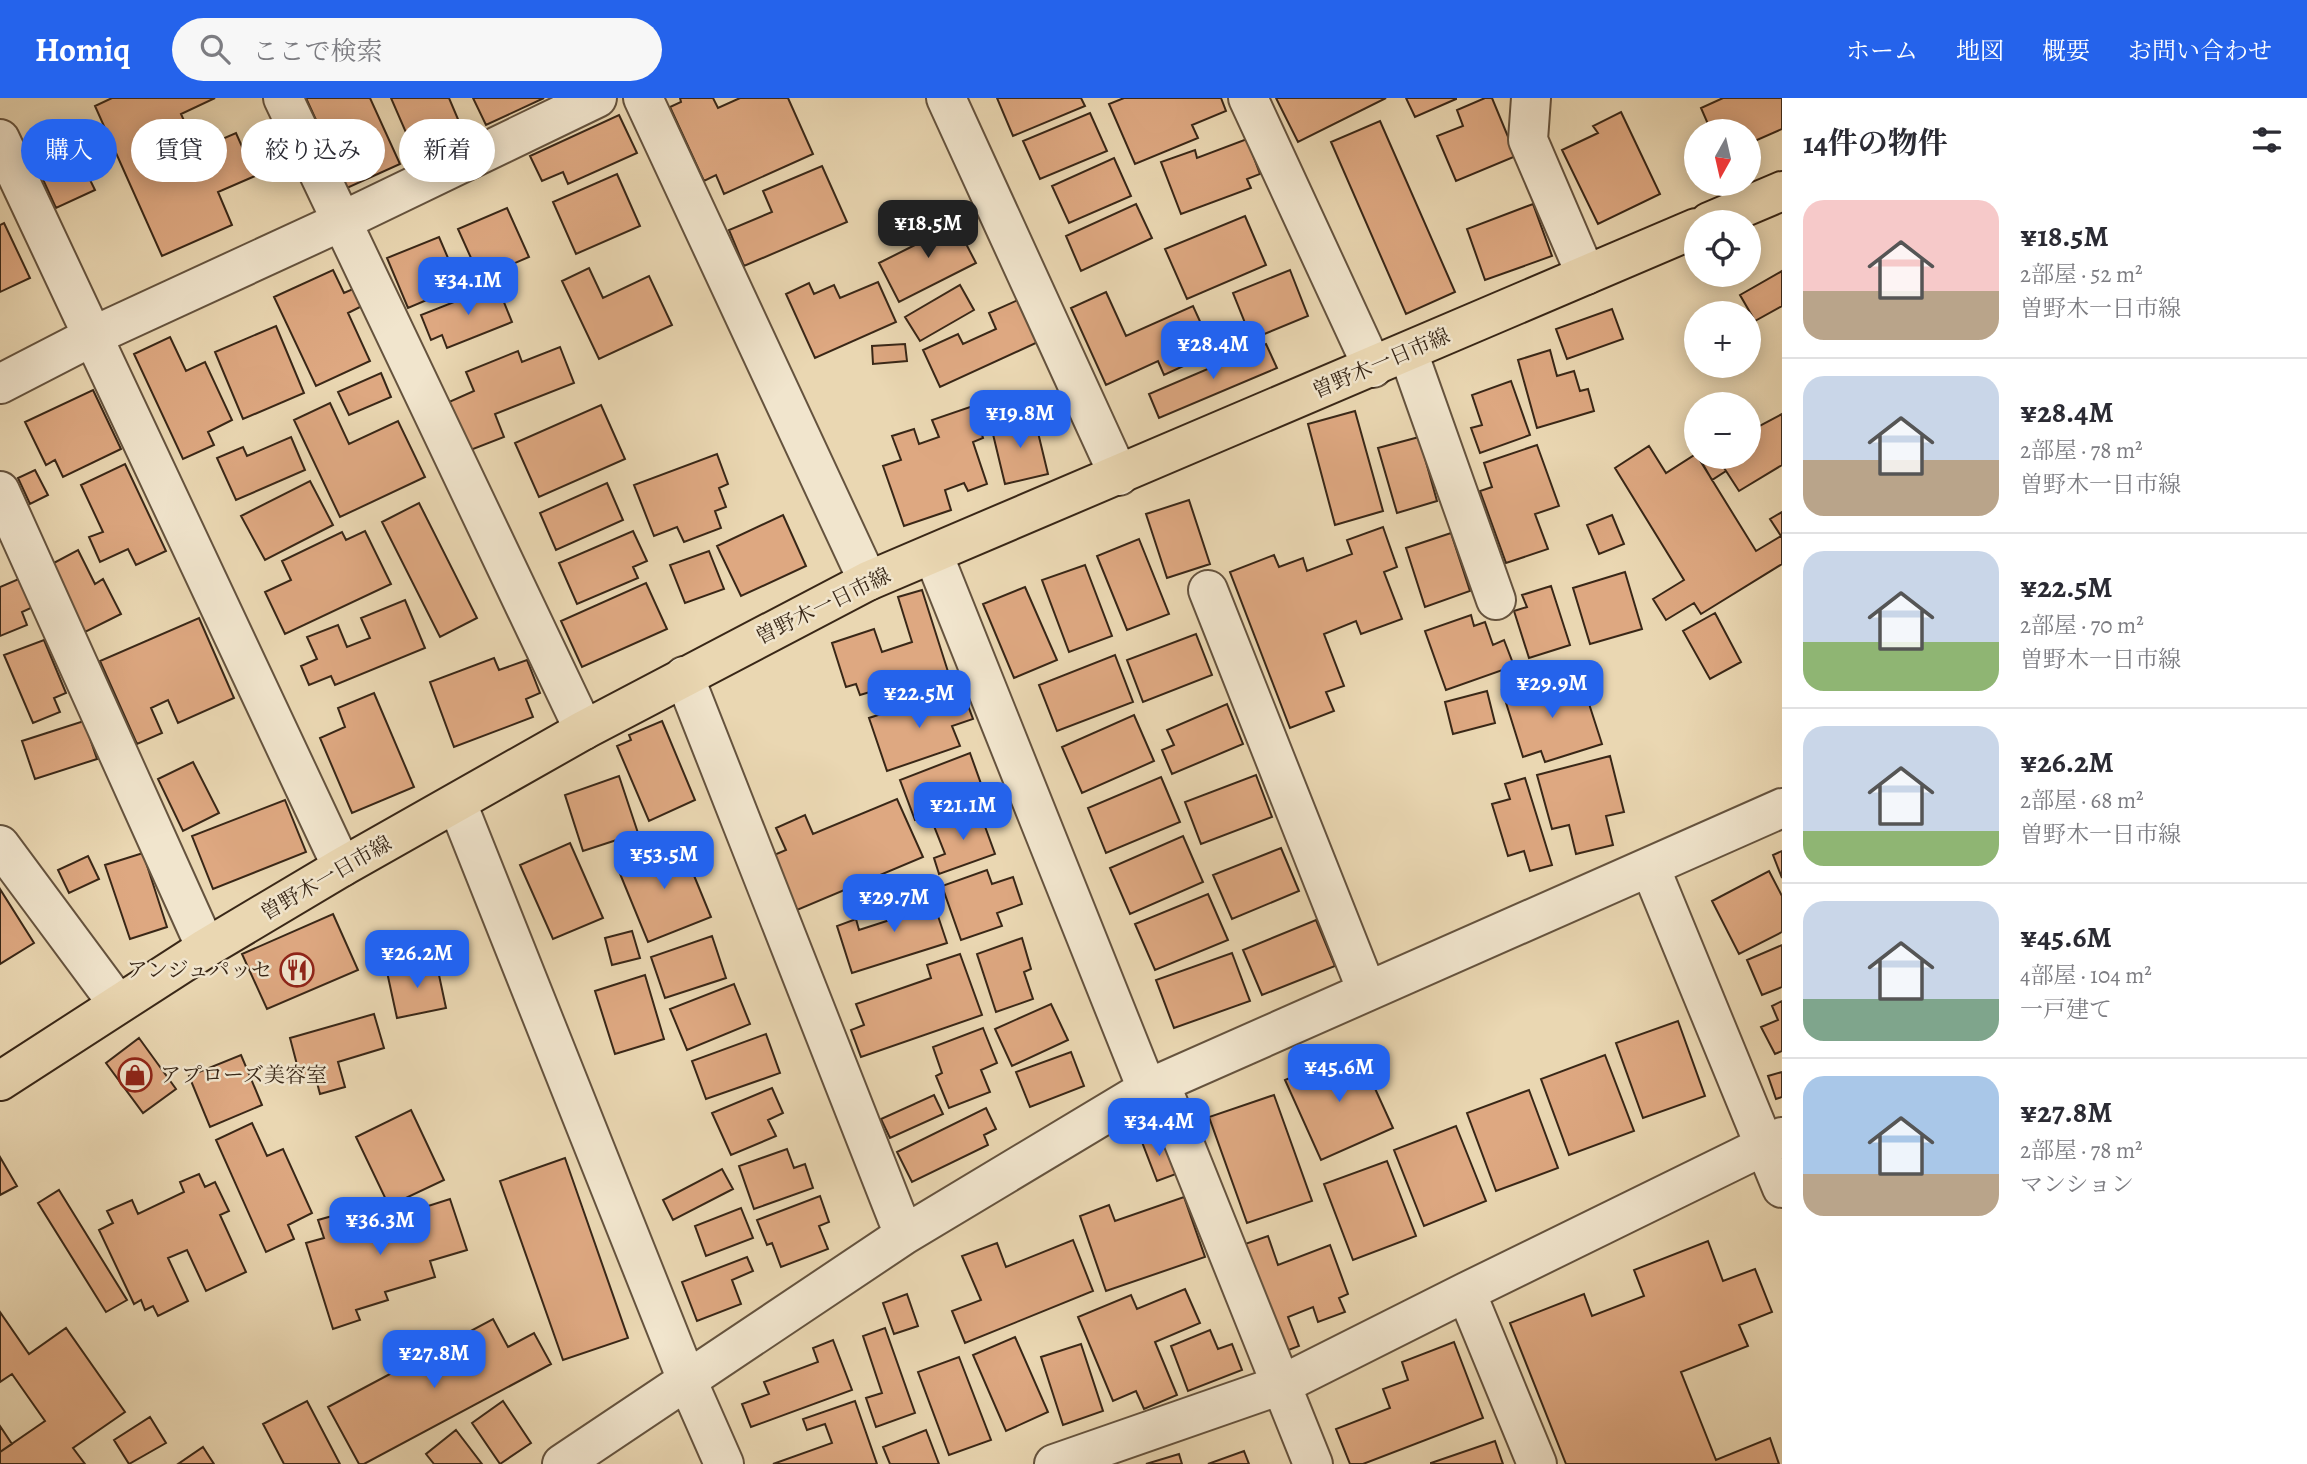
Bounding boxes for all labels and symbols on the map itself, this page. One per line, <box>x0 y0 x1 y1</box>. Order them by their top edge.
north arrow <box>1684 119 1760 196</box>
pin: ¥18.5M <box>871 200 985 260</box>
pin: ¥34.1M <box>411 258 525 317</box>
street label: 曽野木一日市線 <box>1308 321 1454 405</box>
pin: ¥28.4M <box>1156 322 1270 381</box>
pin: ¥19.8M <box>963 390 1077 450</box>
street label: 曽野木一日市線 <box>751 561 895 651</box>
pin: ¥29.9M <box>1495 660 1609 720</box>
pin: ¥22.5M <box>862 670 976 730</box>
pin: ¥21.1M <box>906 782 1020 842</box>
street label: 曽野木一日市線 <box>255 829 397 927</box>
pin: ¥53.5M <box>607 832 721 891</box>
pin: ¥29.7M <box>837 874 951 934</box>
pin: ¥26.2M <box>360 930 474 990</box>
restaurant icon: アンジュパッセ <box>278 951 316 989</box>
place label: アンジュパッセ <box>127 956 272 984</box>
pin: ¥45.6M <box>1282 1044 1396 1104</box>
shop icon: アプローズ美容室 <box>116 1056 154 1094</box>
place label: アプローズ美容室 <box>160 1061 327 1089</box>
pin: ¥34.4M <box>1102 1098 1216 1158</box>
pin: ¥36.3M <box>323 1198 437 1257</box>
pin: ¥27.8M <box>377 1330 491 1390</box>

